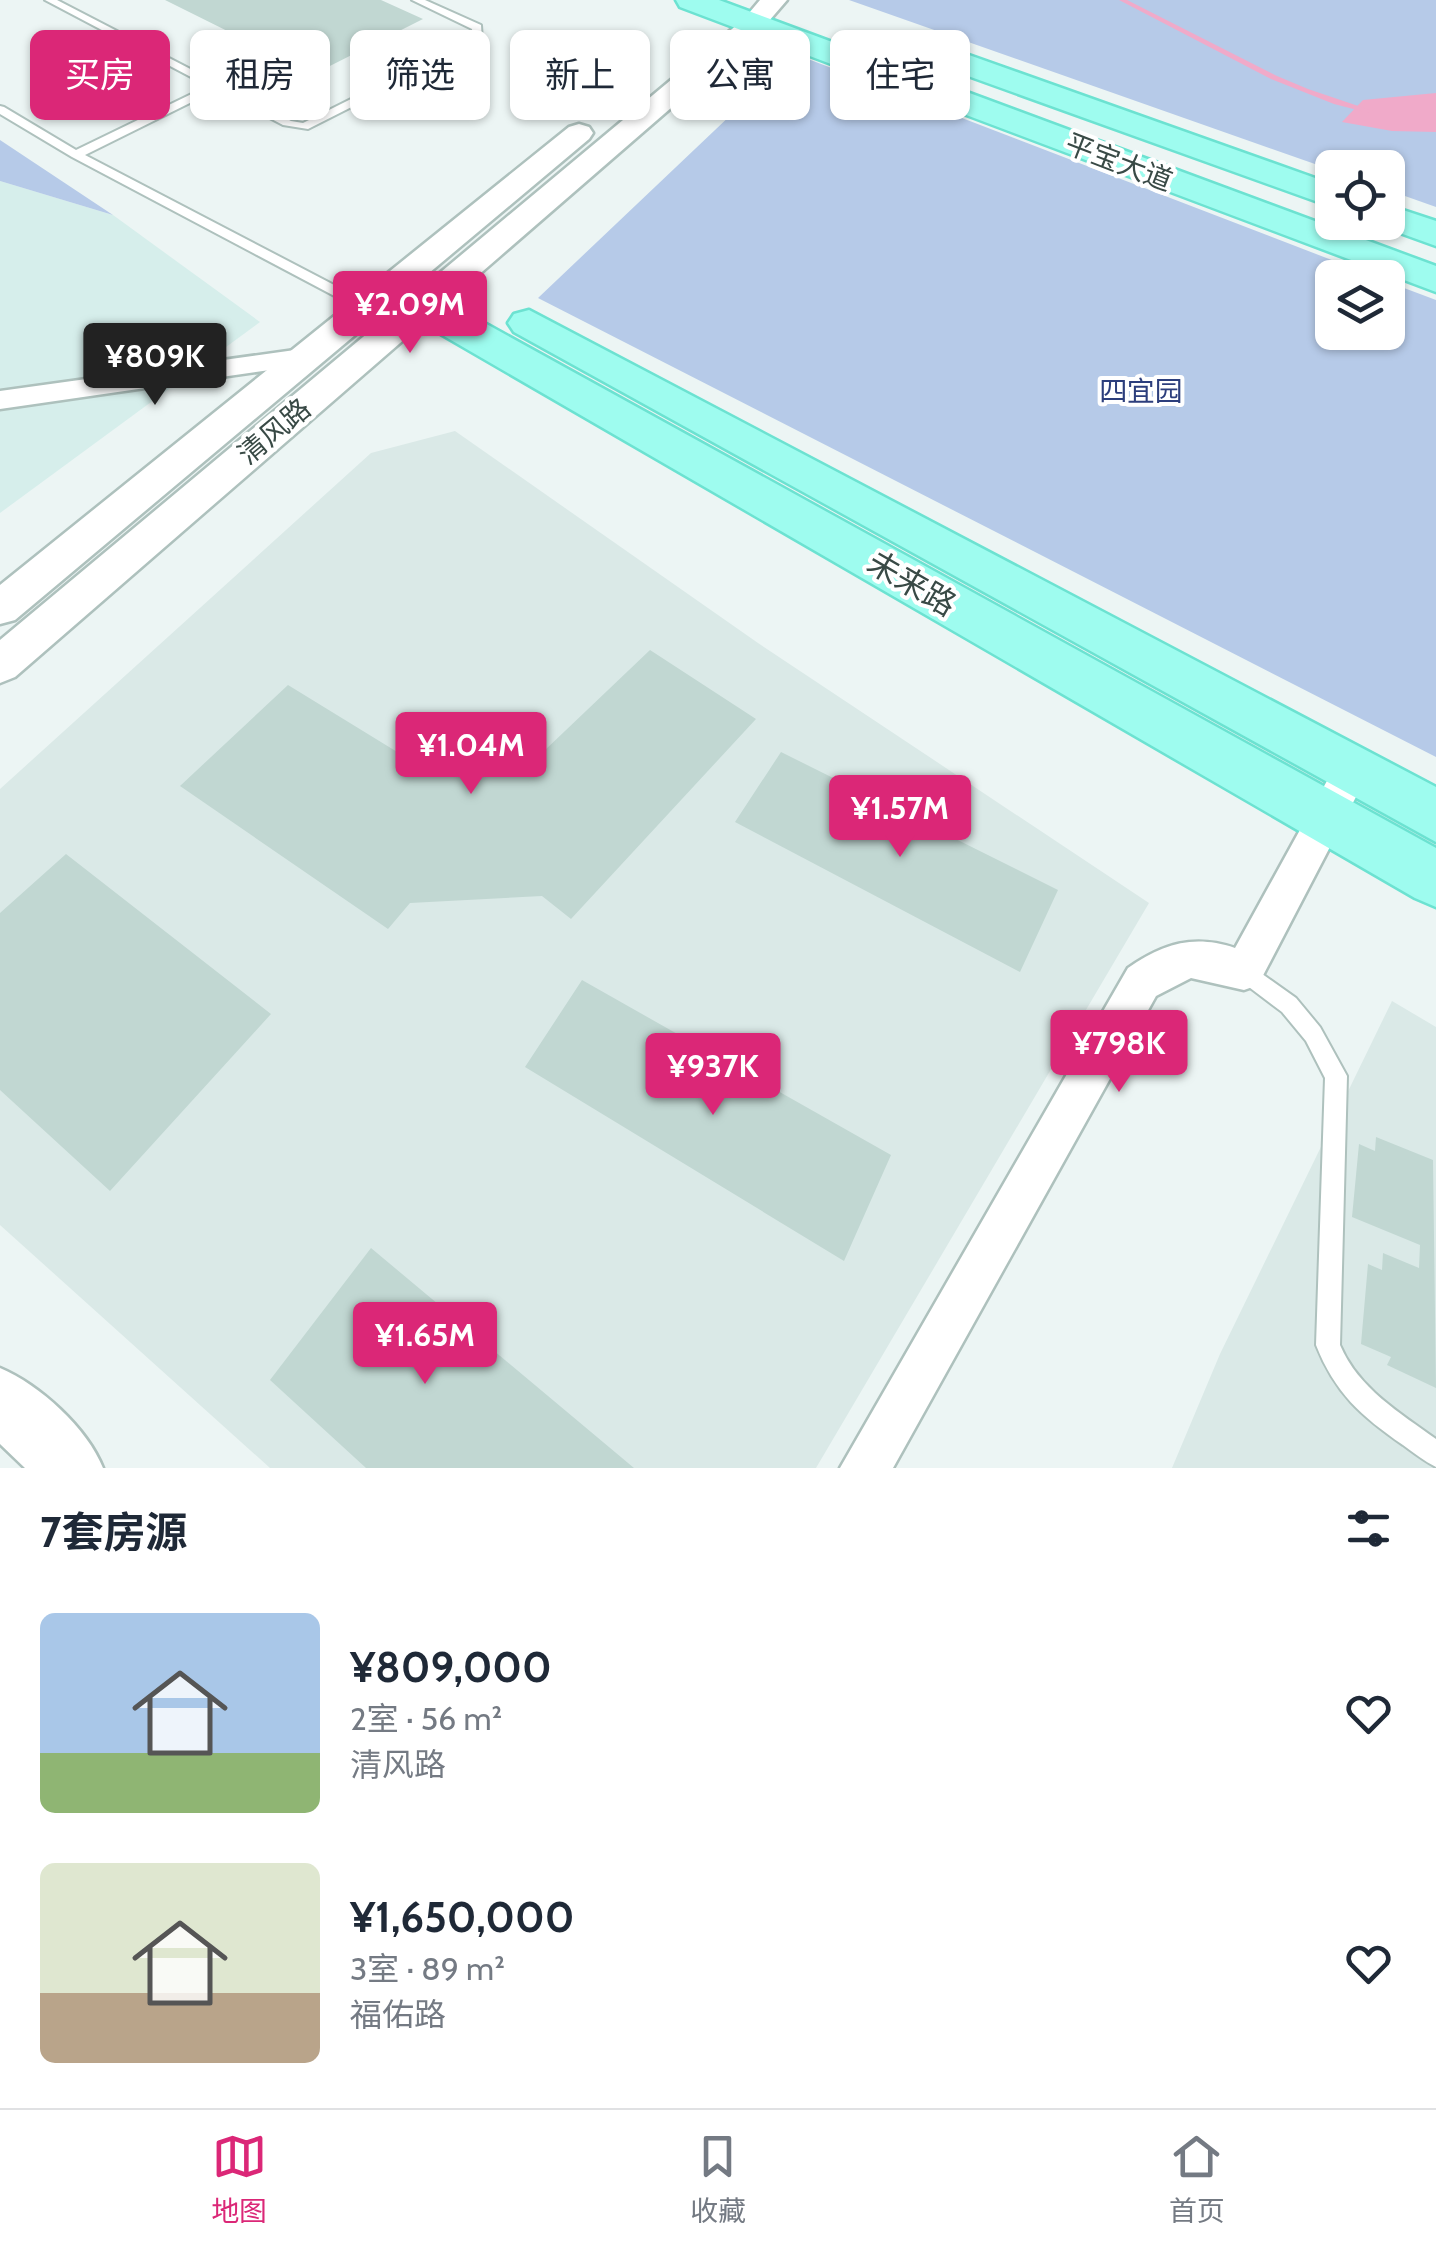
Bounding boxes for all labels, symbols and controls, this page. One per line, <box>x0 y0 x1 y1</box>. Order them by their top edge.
chip: 买房 <box>30 30 170 120</box>
chip: 租房 <box>190 30 330 120</box>
chip: 筛选 <box>350 30 490 120</box>
chip: 新上 <box>510 30 650 120</box>
chip: 公寓 <box>670 30 810 120</box>
chip: 住宅 <box>830 30 970 120</box>
street label: 平宝大道 <box>1061 126 1177 198</box>
map controls <box>1315 150 1405 350</box>
button: locate <box>1315 150 1405 240</box>
button: layers <box>1315 260 1405 350</box>
pin: ¥2.09M <box>329 271 491 356</box>
text: ¥2.09M <box>355 284 465 323</box>
pin: ¥809K <box>85 323 225 408</box>
text: ¥809K <box>105 336 205 375</box>
park label: 四宜园 <box>1099 374 1183 408</box>
street label: 清风路 <box>231 391 317 471</box>
street label: 未来路 <box>861 542 963 624</box>
pin: ¥1.04M <box>390 712 552 797</box>
text: ¥1.04M <box>417 725 525 764</box>
pin: ¥1.57M <box>819 775 981 860</box>
text: ¥1.57M <box>851 788 949 827</box>
pin: ¥798K <box>1049 1010 1189 1095</box>
text: ¥798K <box>1072 1023 1166 1062</box>
pin: ¥937K <box>643 1033 783 1118</box>
text: ¥937K <box>668 1046 758 1085</box>
pin: ¥1.65M <box>344 1302 506 1387</box>
text: ¥1.65M <box>375 1315 475 1354</box>
icon: filters <box>1341 1501 1396 1556</box>
text: 7套房源 <box>40 1506 187 1558</box>
text: ¥809,000 <box>350 1641 552 1693</box>
icon: home <box>120 1653 240 1773</box>
icon: heart <box>1341 1686 1396 1741</box>
text: 2室 · 56 m² <box>350 1699 502 1738</box>
text: 清风路 <box>350 1745 446 1784</box>
text: ¥1,650,000 <box>350 1891 574 1943</box>
icon: home <box>120 1903 240 2023</box>
icon: heart <box>1341 1936 1396 1991</box>
text: 3室 · 89 m² <box>350 1949 505 1988</box>
text: 福佑路 <box>350 1995 446 2034</box>
tab: 地图 <box>211 2129 267 2229</box>
tab: 收藏 <box>690 2129 746 2229</box>
tab: 首页 <box>1169 2129 1225 2229</box>

